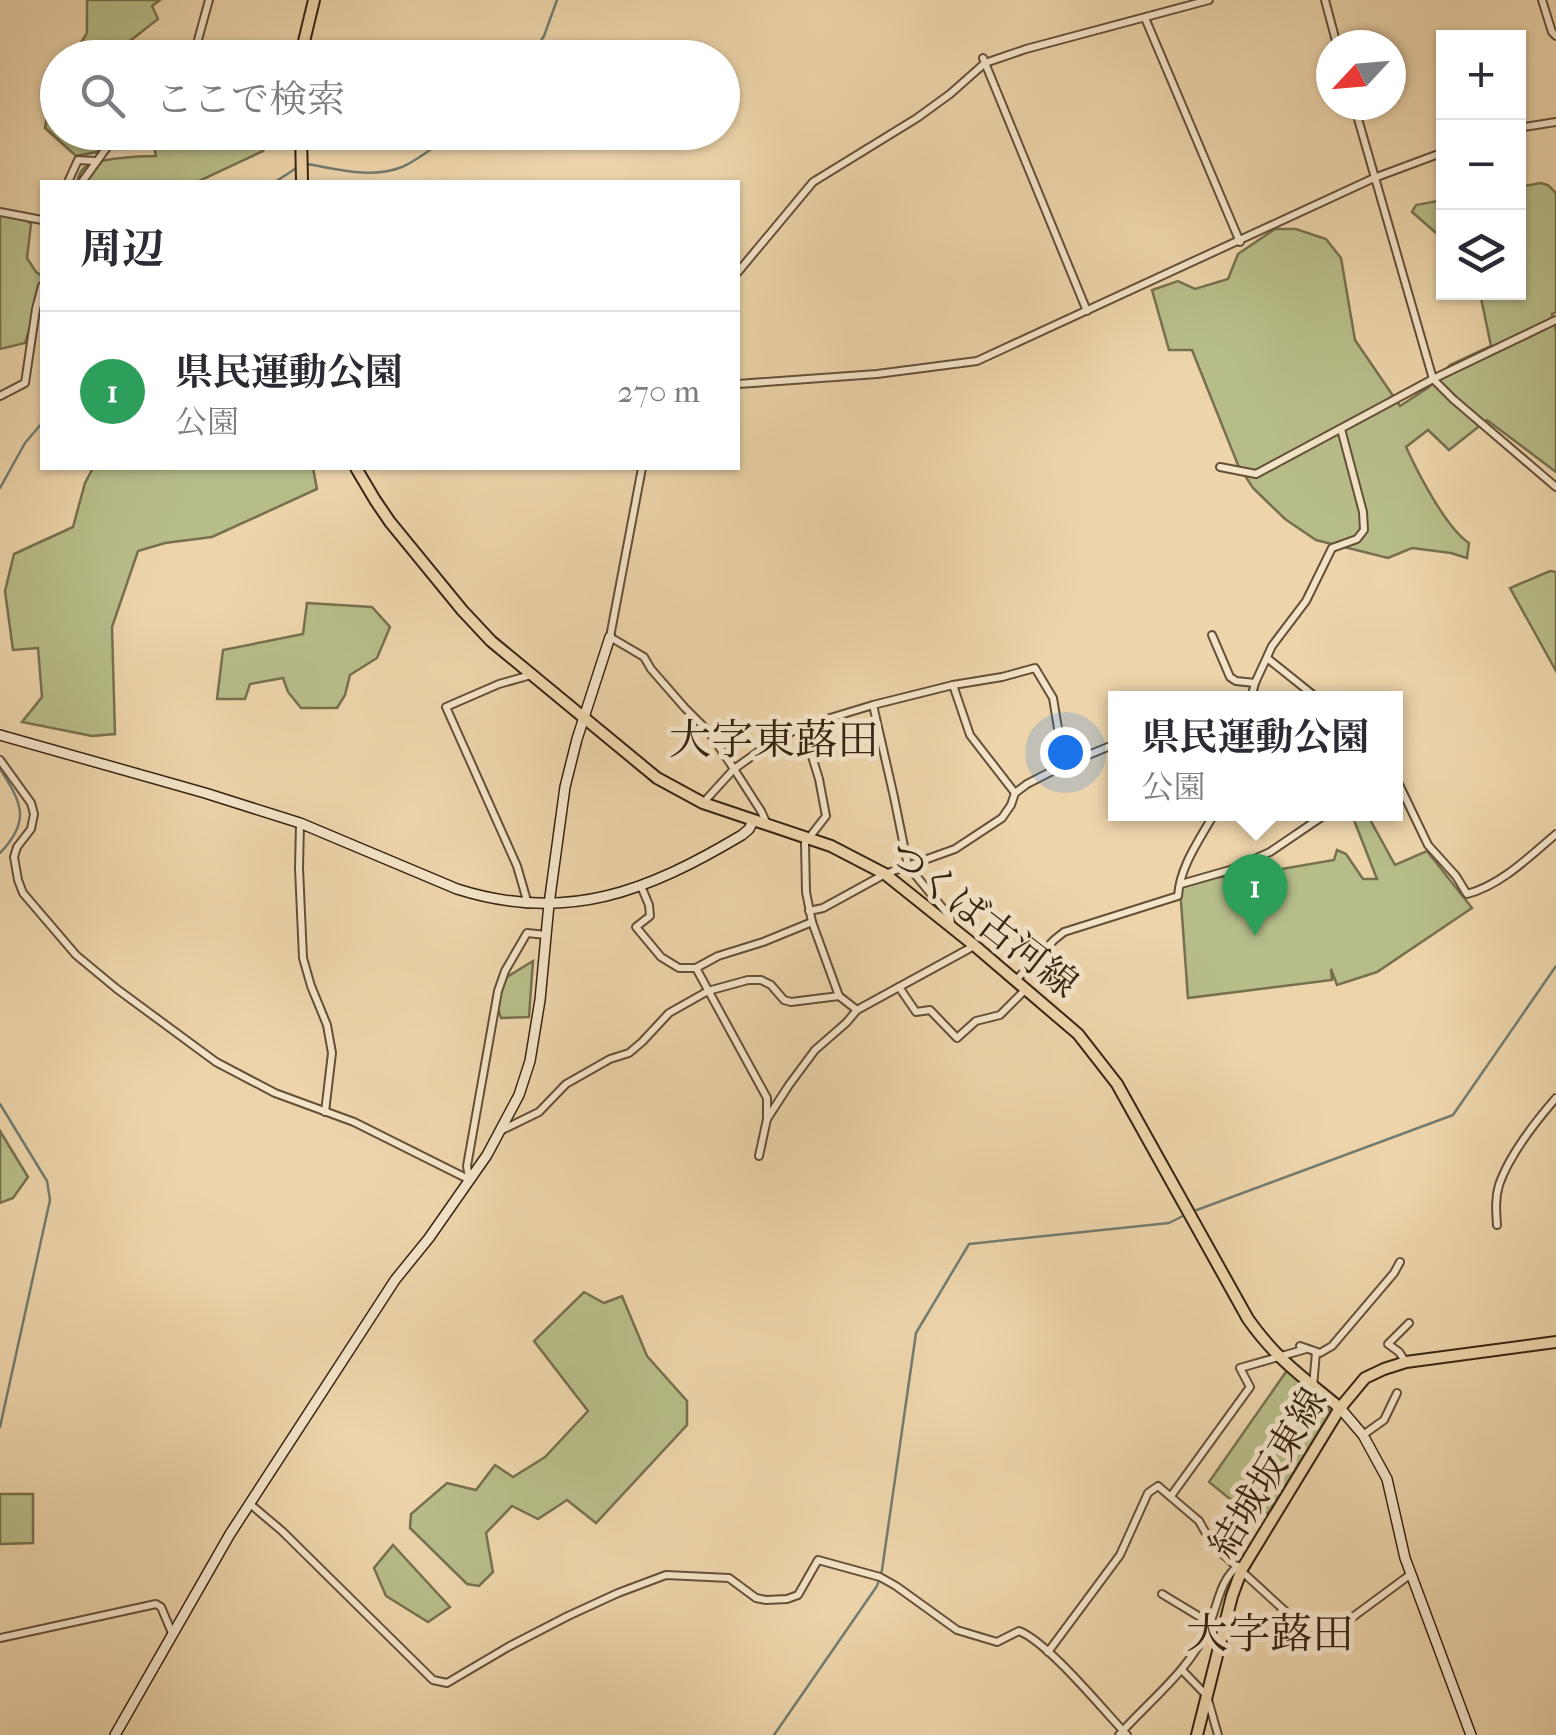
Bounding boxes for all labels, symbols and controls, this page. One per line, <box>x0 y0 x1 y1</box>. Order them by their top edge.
north arrow <box>1316 30 1406 120</box>
map controls <box>1436 30 1526 300</box>
button: + <box>1436 30 1526 120</box>
search box <box>40 40 740 150</box>
icon: search <box>75 68 130 123</box>
text: ここで検索 <box>155 77 345 122</box>
button: − <box>1436 120 1526 210</box>
button: layers <box>1436 210 1526 300</box>
text: 周辺 <box>80 225 164 274</box>
text: 県民運動公園 <box>175 350 403 395</box>
text: 1 <box>107 373 118 410</box>
text: 270 m <box>617 373 700 410</box>
text: 公園 <box>175 404 239 441</box>
popup <box>1108 691 1403 821</box>
text: 県民運動公園 <box>1141 715 1370 760</box>
district label: 大字東蕗田 <box>669 716 879 765</box>
your location <box>1040 727 1091 778</box>
text: 公園 <box>1141 769 1206 806</box>
street label: つくば古河線 <box>879 831 1087 1007</box>
pin: 1 <box>1222 854 1288 936</box>
street label: 結城坂東線 <box>1200 1380 1336 1566</box>
district label: 大字蕗田 <box>1186 1610 1354 1659</box>

